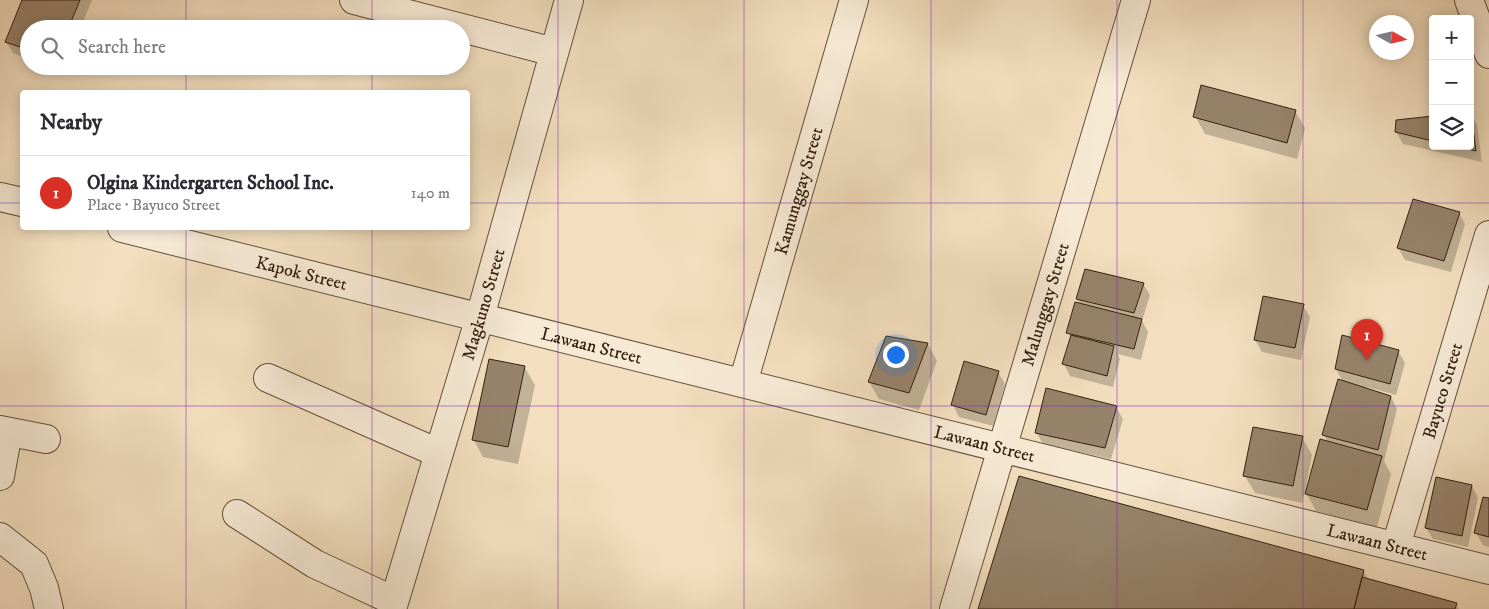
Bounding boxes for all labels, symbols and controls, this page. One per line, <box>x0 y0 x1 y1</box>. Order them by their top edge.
north arrow <box>1369 15 1414 60</box>
map controls <box>1429 15 1474 150</box>
button: + <box>1429 15 1474 60</box>
search box <box>20 20 470 75</box>
icon: search <box>38 34 66 62</box>
text: Search here <box>78 36 166 59</box>
button: − <box>1429 60 1474 105</box>
button: layers <box>1429 105 1474 150</box>
text: Nearby <box>40 110 102 136</box>
street label: Kamunggay Street <box>771 125 829 258</box>
text: Olgina Kindergarten School Inc. <box>87 172 334 195</box>
text: 1 <box>53 183 59 203</box>
text: 140 m <box>411 183 450 203</box>
text: Place · Bayuco Street <box>87 195 220 215</box>
street label: Malunggay Street <box>1017 240 1075 369</box>
street label: Magkuno Street <box>458 246 511 363</box>
street label: Kapok Street <box>253 252 349 296</box>
pin: 1 <box>1351 319 1383 360</box>
street label: Lawaan Street <box>539 323 644 370</box>
street label: Bayuco Street <box>1419 340 1468 442</box>
your location <box>883 342 909 368</box>
street label: Lawaan Street <box>931 422 1037 468</box>
street label: Lawaan Street <box>1324 520 1430 566</box>

